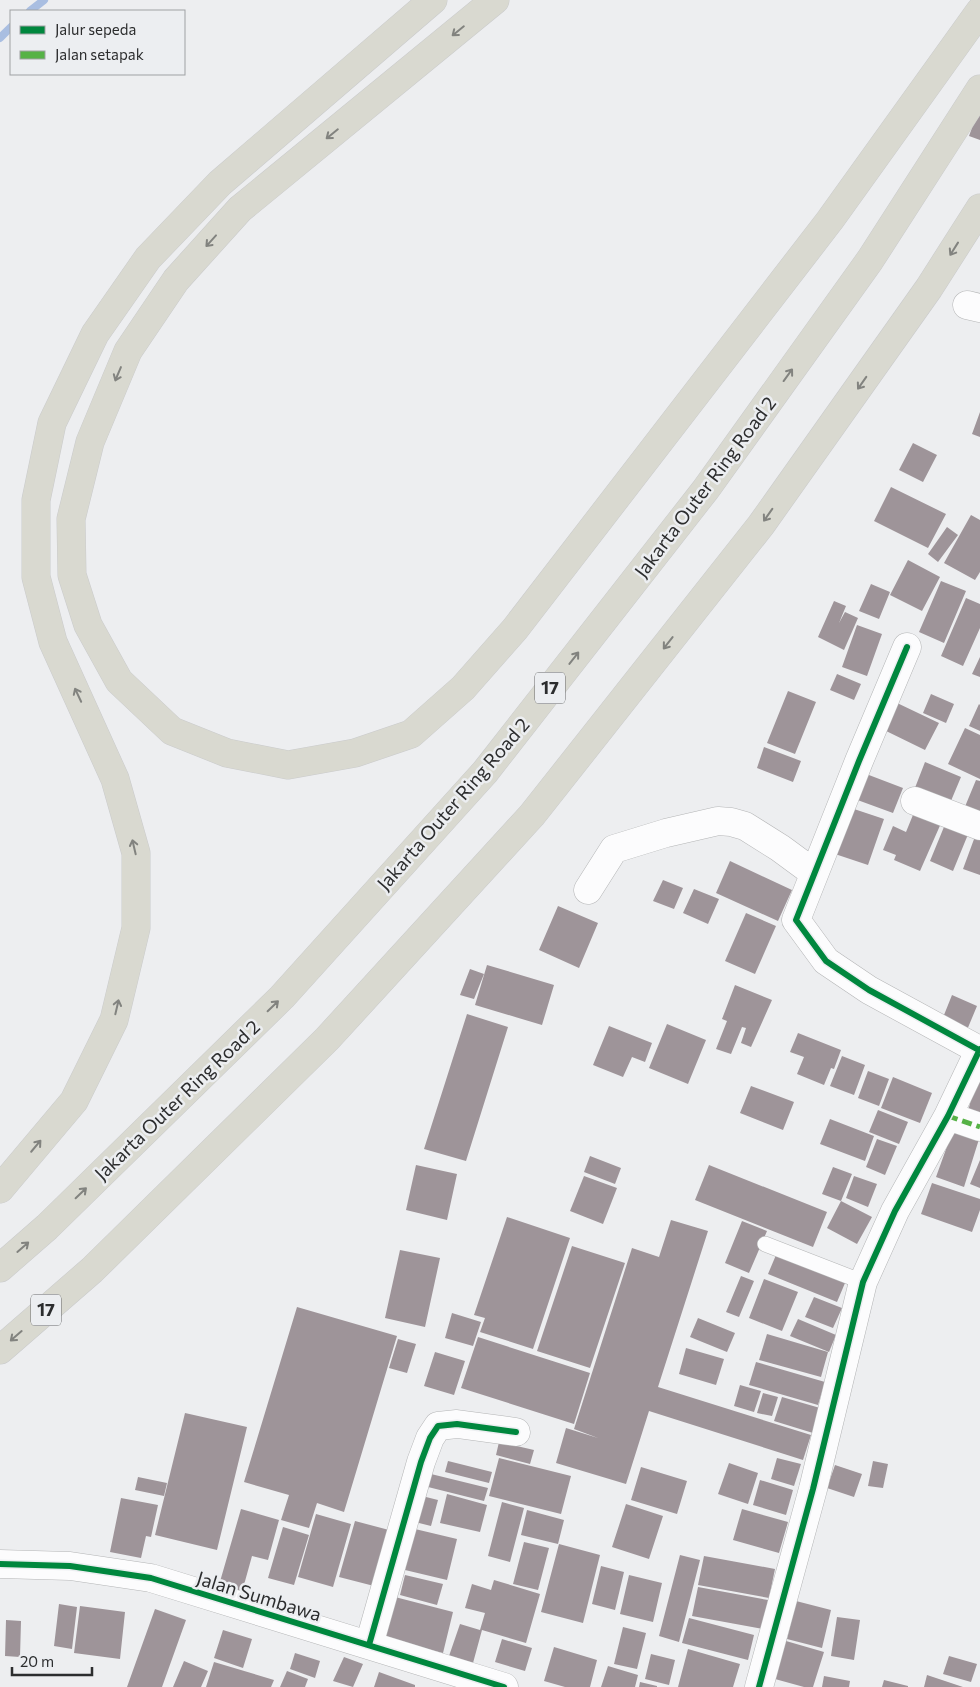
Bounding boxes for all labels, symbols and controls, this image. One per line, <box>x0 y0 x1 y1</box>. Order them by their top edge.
legend <box>10 10 185 75</box>
text: Jalur sepeda <box>55 20 136 38</box>
one-way arrow <box>451 25 464 36</box>
text: Jalan setapak <box>55 45 144 63</box>
one-way arrow <box>326 128 339 139</box>
one-way arrow <box>205 235 217 248</box>
one-way arrow <box>949 242 959 256</box>
one-way arrow <box>113 366 123 381</box>
one-way arrow <box>782 369 793 382</box>
one-way arrow <box>857 376 867 390</box>
street label: Jakarta Outer Ring Road 2 <box>629 392 780 582</box>
one-way arrow <box>763 508 773 522</box>
one-way arrow <box>662 636 673 649</box>
one-way arrow <box>568 652 579 665</box>
road number: 17 <box>535 672 565 704</box>
one-way arrow <box>72 688 82 703</box>
street label: Jakarta Outer Ring Road 2 <box>372 713 534 894</box>
one-way arrow <box>129 840 138 856</box>
one-way arrow <box>113 1000 122 1016</box>
one-way arrow <box>266 1000 279 1012</box>
street label: Jakarta Outer Ring Road 2 <box>89 1015 264 1185</box>
one-way arrow <box>31 1140 42 1153</box>
one-way arrow <box>75 1187 88 1199</box>
one-way arrow <box>17 1242 30 1253</box>
road number: 17 <box>31 1294 61 1326</box>
one-way arrow <box>9 1330 22 1342</box>
street label: Jalan Sumbawa <box>194 1566 324 1625</box>
scale bar <box>12 1644 92 1676</box>
text: 20 m <box>20 1652 54 1670</box>

